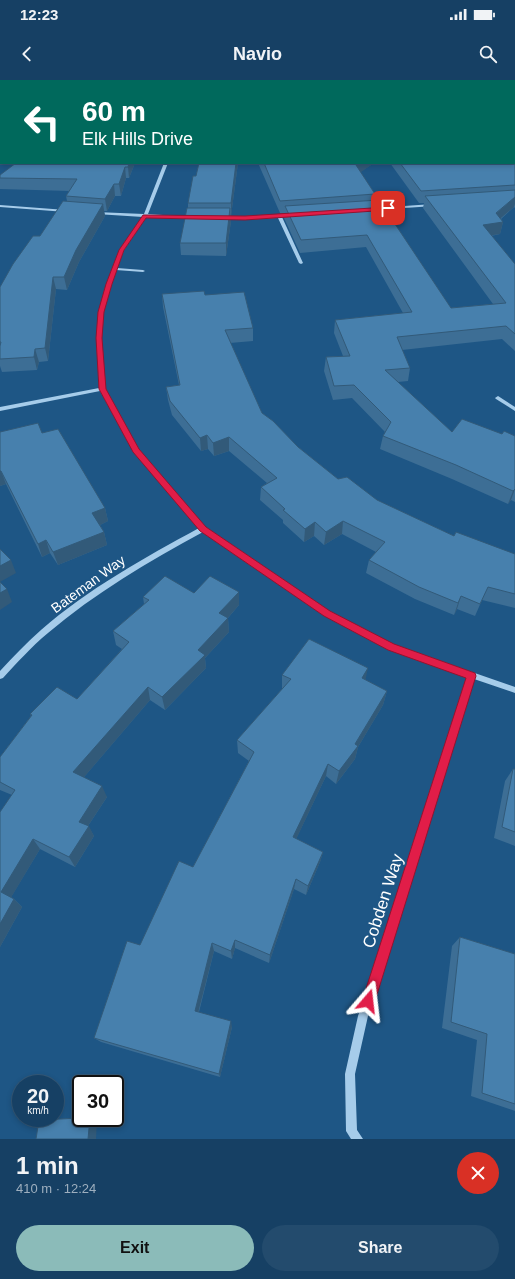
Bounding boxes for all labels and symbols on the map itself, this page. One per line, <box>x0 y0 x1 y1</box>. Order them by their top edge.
pin <box>371 191 405 225</box>
street label: Bateman Way <box>48 552 128 616</box>
street label: Cobden Way <box>359 851 407 950</box>
position arrow <box>347 980 389 1022</box>
speed limit sign: 30 <box>72 1075 124 1127</box>

